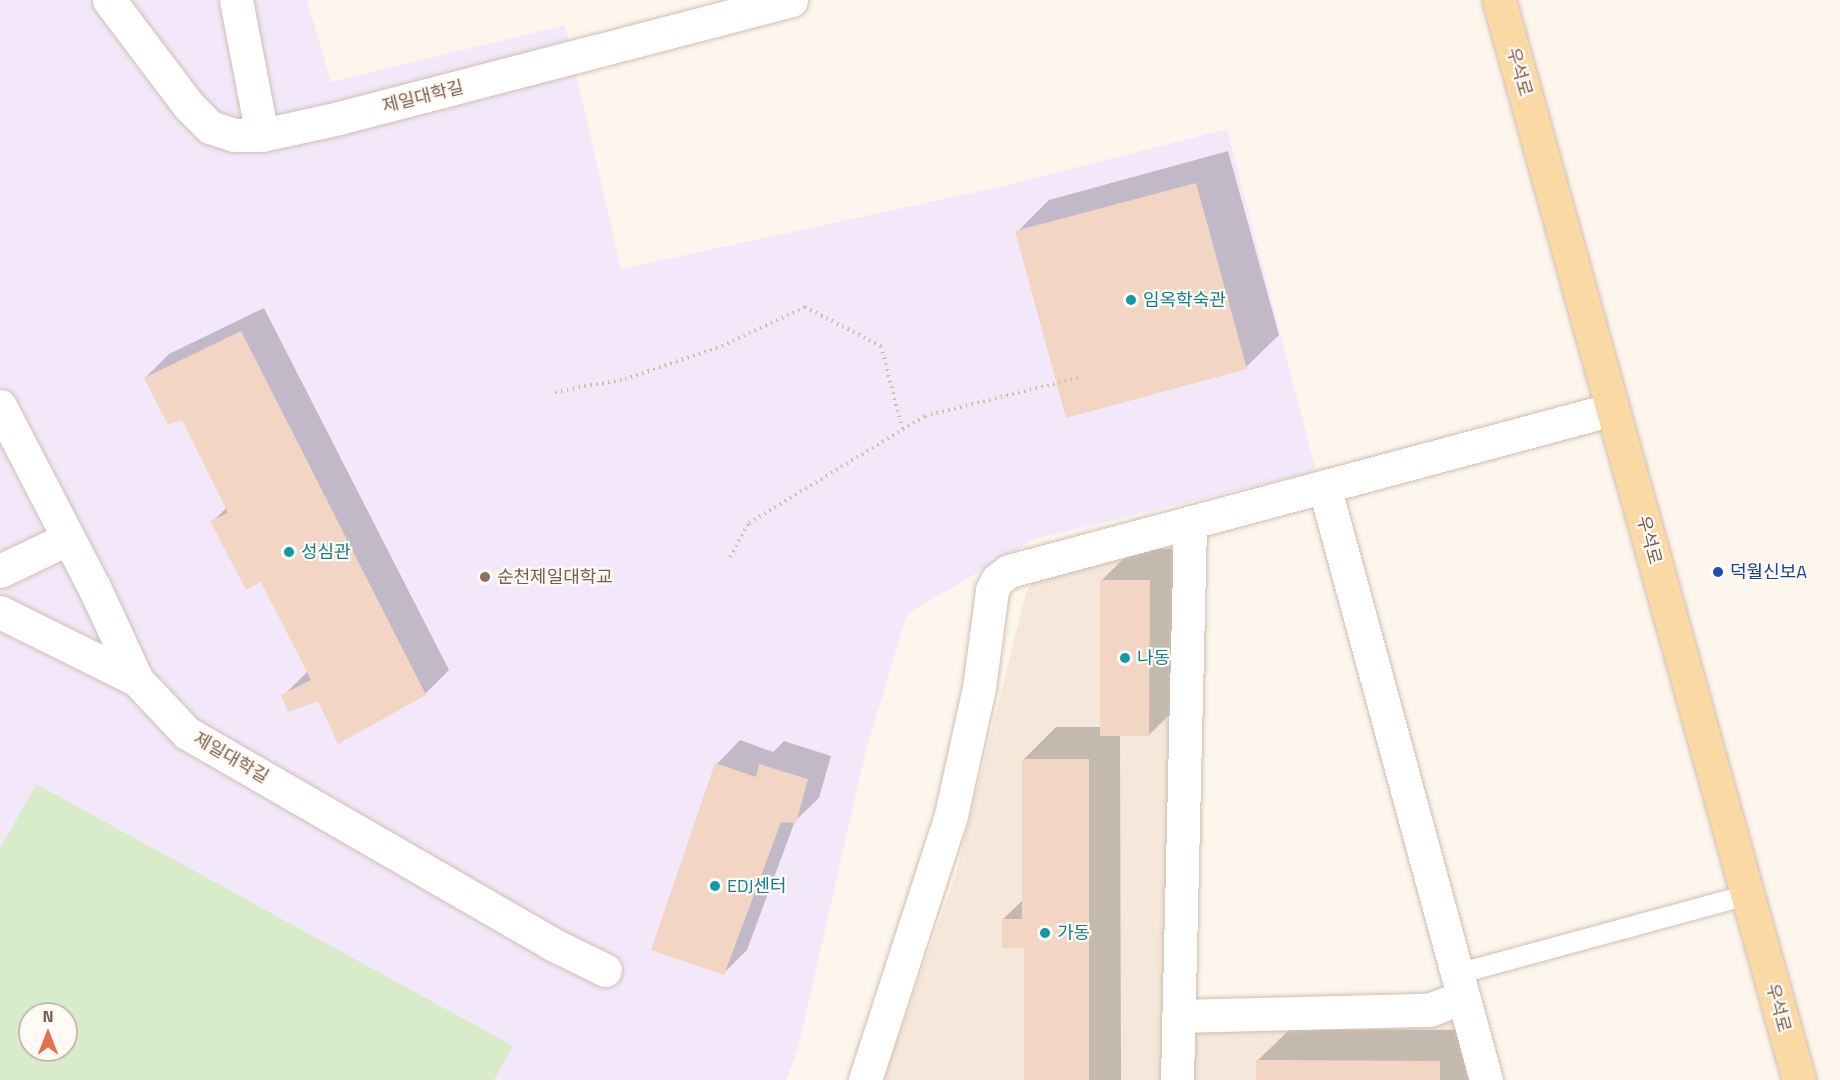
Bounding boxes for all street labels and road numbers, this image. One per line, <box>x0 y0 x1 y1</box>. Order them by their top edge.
street label: 우석로 <box>1502 45 1536 99</box>
street label: 제일대학길 <box>380 77 466 117</box>
street label: 우석로 <box>1632 513 1666 567</box>
street label: 제일대학길 <box>190 728 272 788</box>
street label: 우석로 <box>1761 981 1795 1035</box>

